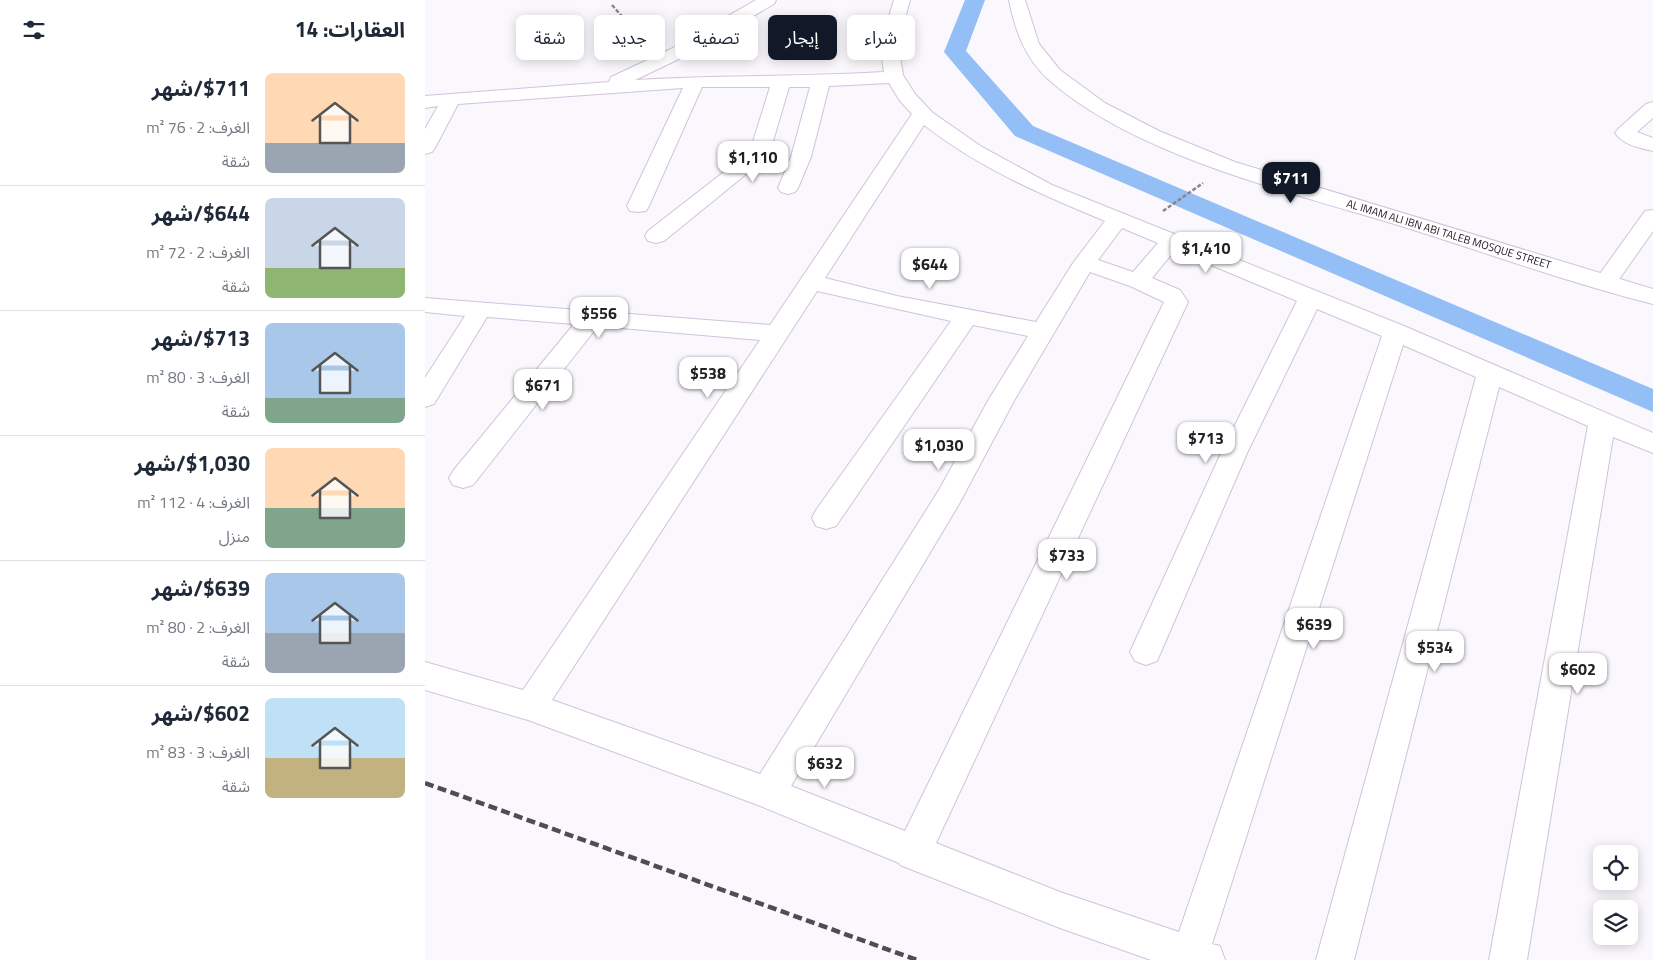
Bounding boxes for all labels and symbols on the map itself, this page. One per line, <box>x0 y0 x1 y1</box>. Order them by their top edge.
pin: $1,110 <box>712 140 794 183</box>
pin: $711 <box>1261 162 1321 204</box>
street label: AL IMAM ALI IBN ABI TALEB MOSQUE STREET <box>1345 195 1554 273</box>
pin: $1,410 <box>1165 232 1247 274</box>
pin: $644 <box>900 248 960 290</box>
pin: $556 <box>569 296 629 339</box>
pin: $538 <box>678 356 738 399</box>
pin: $671 <box>513 368 573 411</box>
pin: $713 <box>1176 422 1236 464</box>
pin: $1,030 <box>898 428 980 471</box>
pin: $733 <box>1037 538 1097 581</box>
pin: $639 <box>1284 608 1344 650</box>
pin: $534 <box>1405 630 1465 673</box>
pin: $602 <box>1548 652 1608 695</box>
pin: $632 <box>795 746 855 789</box>

